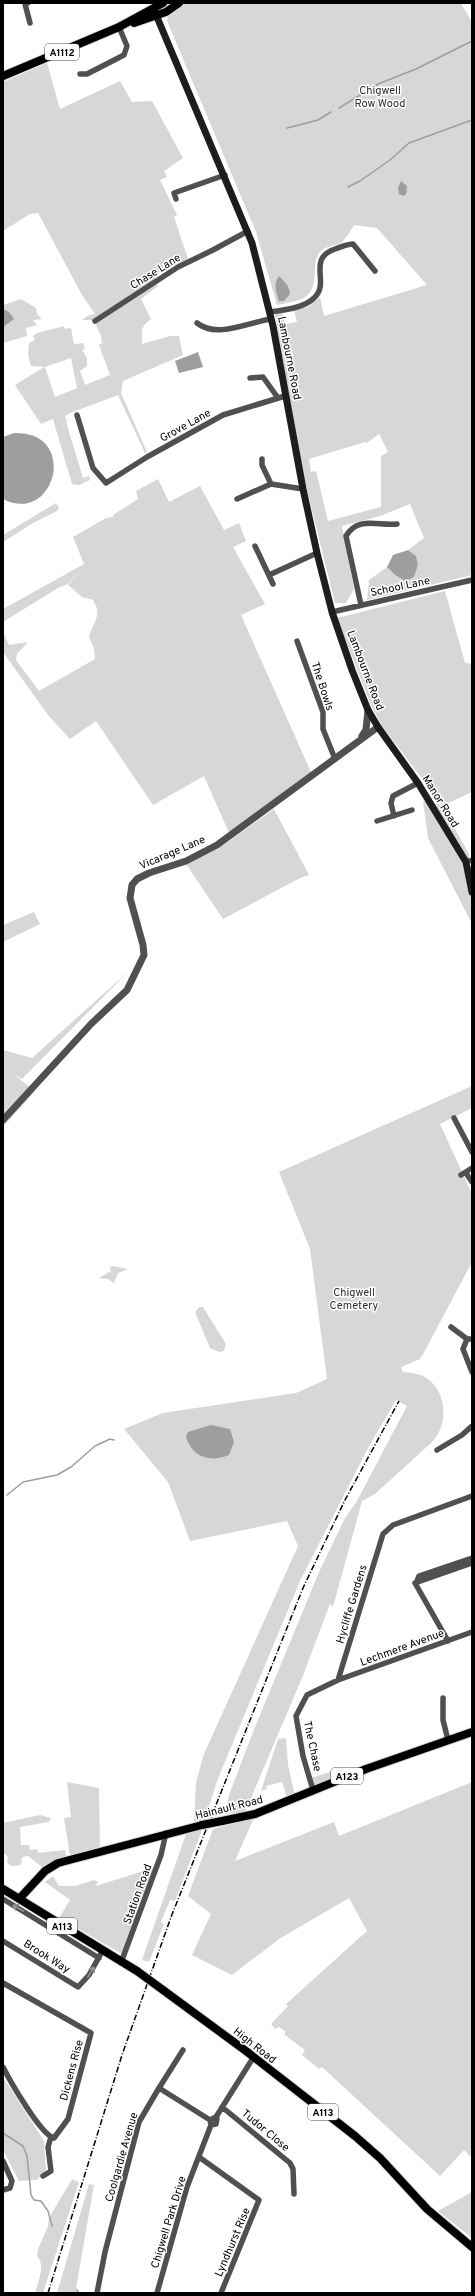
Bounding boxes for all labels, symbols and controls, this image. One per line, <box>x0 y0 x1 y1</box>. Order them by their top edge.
road number: A1112 <box>45 44 79 60</box>
park label: Chigwell Row Wood <box>354 84 406 111</box>
street label: Chase Lane <box>128 251 184 293</box>
street label: Lambourne Road <box>274 315 304 401</box>
street label: Grove Lane <box>158 406 213 446</box>
street label: School Lane <box>369 574 431 600</box>
street label: Lambourne Road <box>343 628 387 712</box>
street label: The Bowls <box>308 660 337 713</box>
street label: Manor Road <box>419 773 462 830</box>
street label: Vicarage Lane <box>137 833 208 873</box>
park label: Chigwell Cemetery <box>330 1286 379 1313</box>
street label: Hycliffe Gardens <box>333 1563 371 1645</box>
street label: Lechmere Avenue <box>358 1626 446 1670</box>
street label: The Chase <box>300 1720 324 1773</box>
road number: A123 <box>331 1768 363 1784</box>
street label: Hainault Road <box>194 1793 265 1823</box>
street label: Station Road <box>121 1862 155 1926</box>
one-way arrow <box>13 1904 25 1912</box>
road number: A113 <box>47 1918 77 1934</box>
street label: Brook Way <box>21 1937 73 1977</box>
one-way arrow <box>87 1967 95 1978</box>
street label: High Road <box>230 2025 279 2067</box>
street label: Dickens Rise <box>57 2038 87 2102</box>
road number: A113 <box>308 2104 338 2120</box>
street label: Tudor Close <box>239 2107 292 2155</box>
street label: Coolgardie Avenue <box>102 2111 141 2204</box>
street label: Chigwell Park Drive <box>148 2174 190 2270</box>
street label: Lyndhurst Rise <box>212 2206 254 2279</box>

